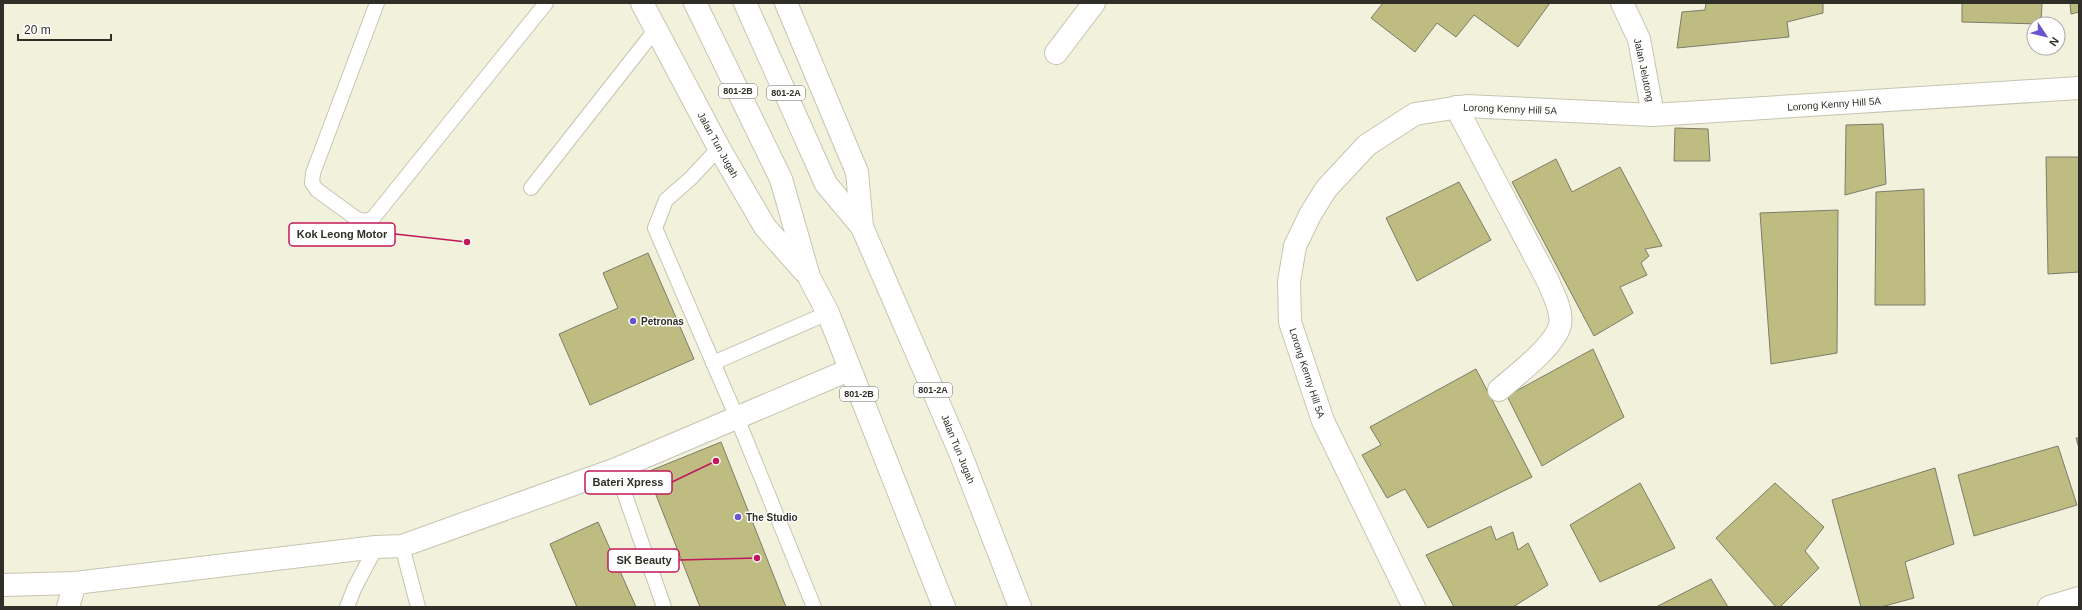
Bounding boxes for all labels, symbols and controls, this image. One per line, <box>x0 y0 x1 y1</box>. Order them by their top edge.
scale bar <box>18 16 111 42</box>
north arrow <box>2026 16 2066 56</box>
text: 20 m <box>24 23 51 37</box>
text: N <box>2047 35 2061 48</box>
street label: Jalan Jelutong <box>1632 37 1656 103</box>
road number: 801-2B <box>719 84 757 98</box>
road number: 801-2A <box>767 86 805 100</box>
street label: Lorong Kenny Hill 5A <box>1787 95 1882 113</box>
street label: Lorong Kenny Hill 5A <box>1463 102 1557 116</box>
street label: Jalan Tun Jugah <box>695 110 741 180</box>
callout: Kok Leong Motor <box>289 223 395 246</box>
text: Kok Leong Motor <box>297 228 388 240</box>
marker: Petronas <box>628 316 638 326</box>
place label: Petronas <box>641 316 684 327</box>
street label: Lorong Kenny Hill 5A <box>1287 327 1327 420</box>
road number: 801-2A <box>914 383 952 397</box>
road number: 801-2B <box>840 387 878 401</box>
street label: Jalan Tun Jugah <box>939 413 977 485</box>
callout: Bateri Xpress <box>585 471 672 494</box>
text: Bateri Xpress <box>593 476 663 488</box>
marker: The Studio <box>733 512 743 522</box>
place label: The Studio <box>746 512 798 523</box>
callout: SK Beauty <box>608 549 679 572</box>
text: SK Beauty <box>616 554 672 566</box>

